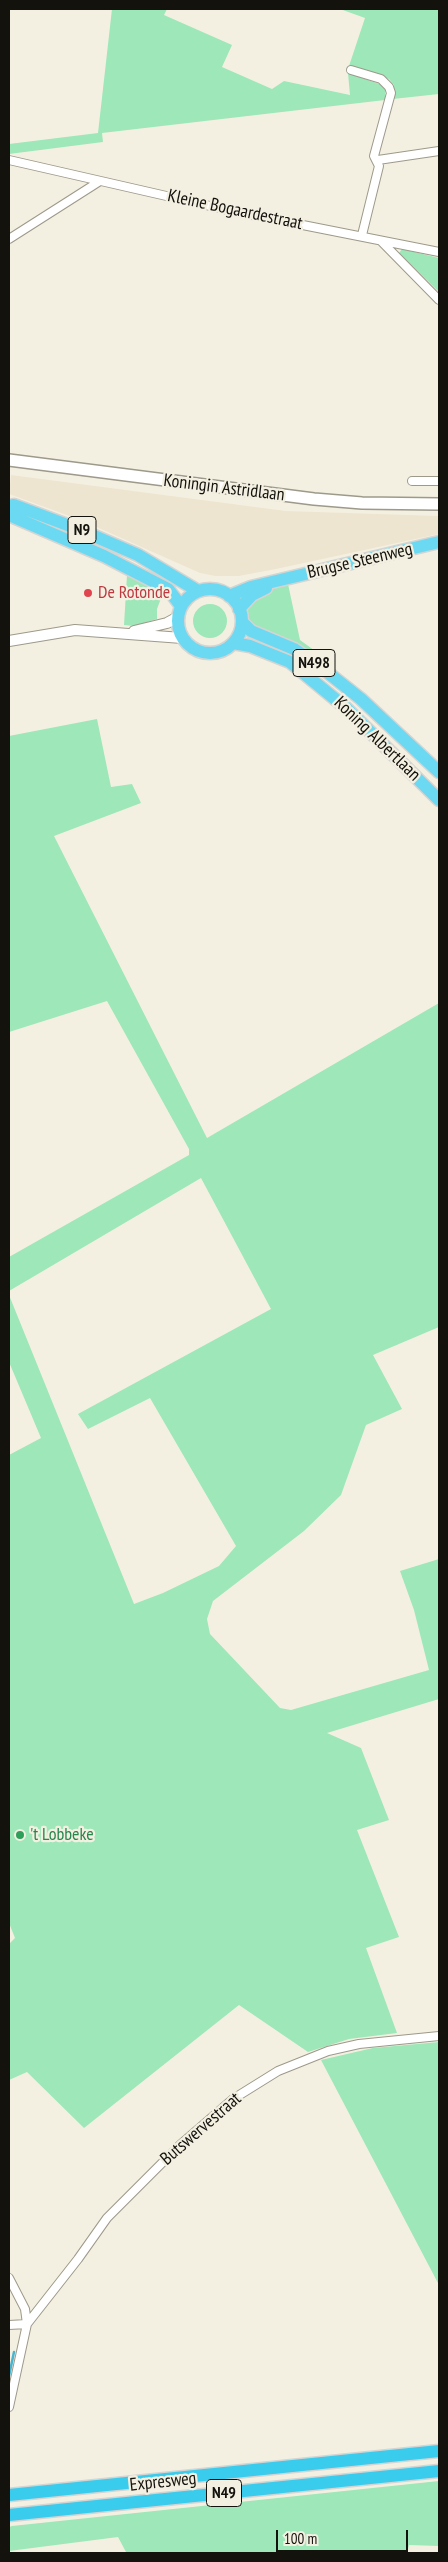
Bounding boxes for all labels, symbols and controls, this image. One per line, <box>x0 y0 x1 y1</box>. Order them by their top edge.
street label: Kleine Bogaardestraat <box>166 185 304 235</box>
street label: Koningin Astridlaan <box>162 470 286 506</box>
road number: N9 <box>68 516 96 544</box>
street label: Brugse Steenweg <box>305 538 415 584</box>
place label: De Rotonde <box>98 582 170 604</box>
marker: De Rotonde <box>82 587 94 599</box>
road number: N498 <box>293 650 335 676</box>
street label: Koning Albertlaan <box>329 692 425 786</box>
place label: 't Lobbeke <box>30 1824 94 1846</box>
marker: 't Lobbeke <box>14 1829 26 1841</box>
street label: Butswervestraat <box>156 2088 246 2170</box>
street label: Expresweg <box>129 2468 197 2496</box>
road number: N49 <box>206 2480 242 2506</box>
scale bar <box>278 2520 410 2552</box>
text: 100 m <box>284 2529 317 2548</box>

